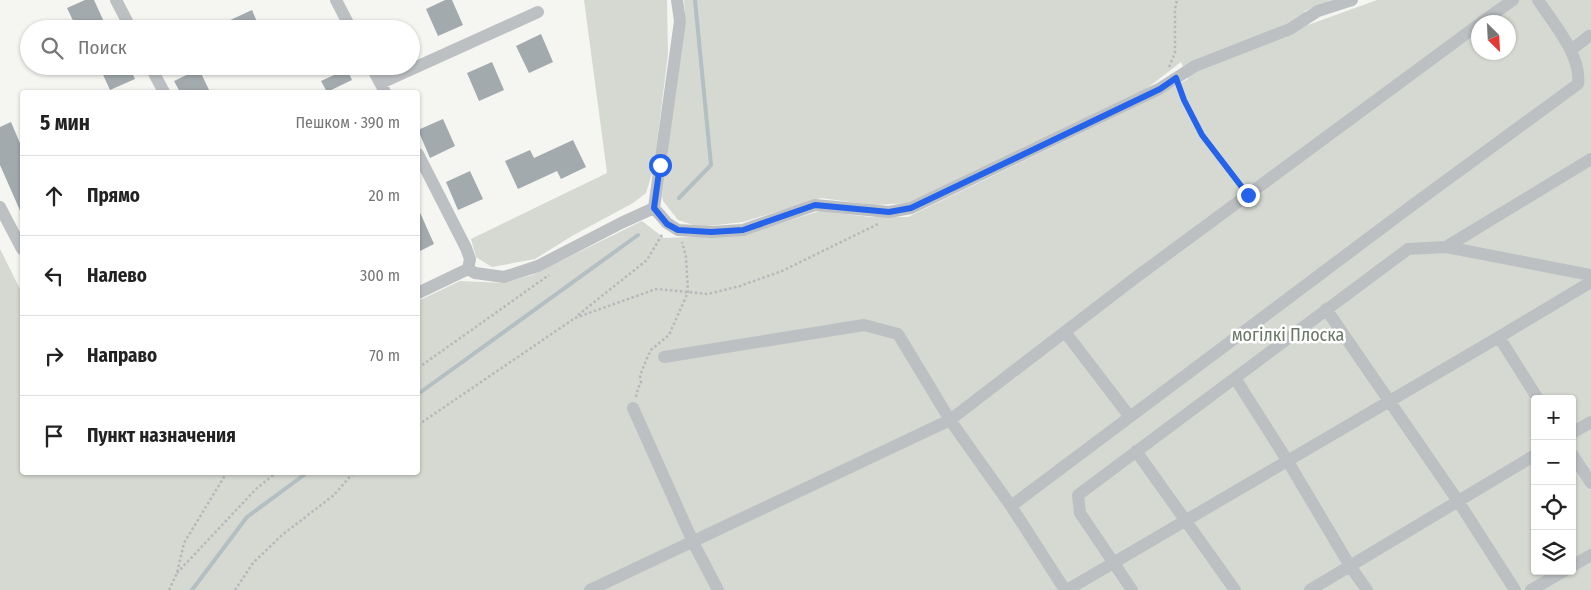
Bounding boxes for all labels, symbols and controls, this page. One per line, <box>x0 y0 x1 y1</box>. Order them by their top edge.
north arrow <box>1471 15 1516 60</box>
search box <box>20 20 420 75</box>
icon: search <box>38 34 66 62</box>
text: Поиск <box>78 36 127 59</box>
text: 5 мин <box>40 110 90 136</box>
text: Пешком · 390 m <box>295 113 400 132</box>
route start <box>649 154 672 177</box>
icon: ahead <box>40 182 68 210</box>
text: Прямо <box>87 184 140 207</box>
route end <box>1237 184 1260 207</box>
text: 20 m <box>369 186 400 205</box>
icon: left <box>40 262 68 290</box>
text: Налево <box>87 264 147 287</box>
text: 300 m <box>360 266 400 285</box>
park label: могілкі Плоска <box>1232 324 1344 346</box>
icon: right <box>40 342 68 370</box>
text: Направо <box>87 344 157 367</box>
text: 70 m <box>369 346 400 365</box>
map controls <box>1531 395 1576 575</box>
button: + <box>1531 395 1576 440</box>
icon: arrive <box>40 422 68 450</box>
text: Пункт назначения <box>87 424 236 447</box>
button: − <box>1531 440 1576 485</box>
button: locate <box>1531 485 1576 530</box>
button: layers <box>1531 530 1576 575</box>

